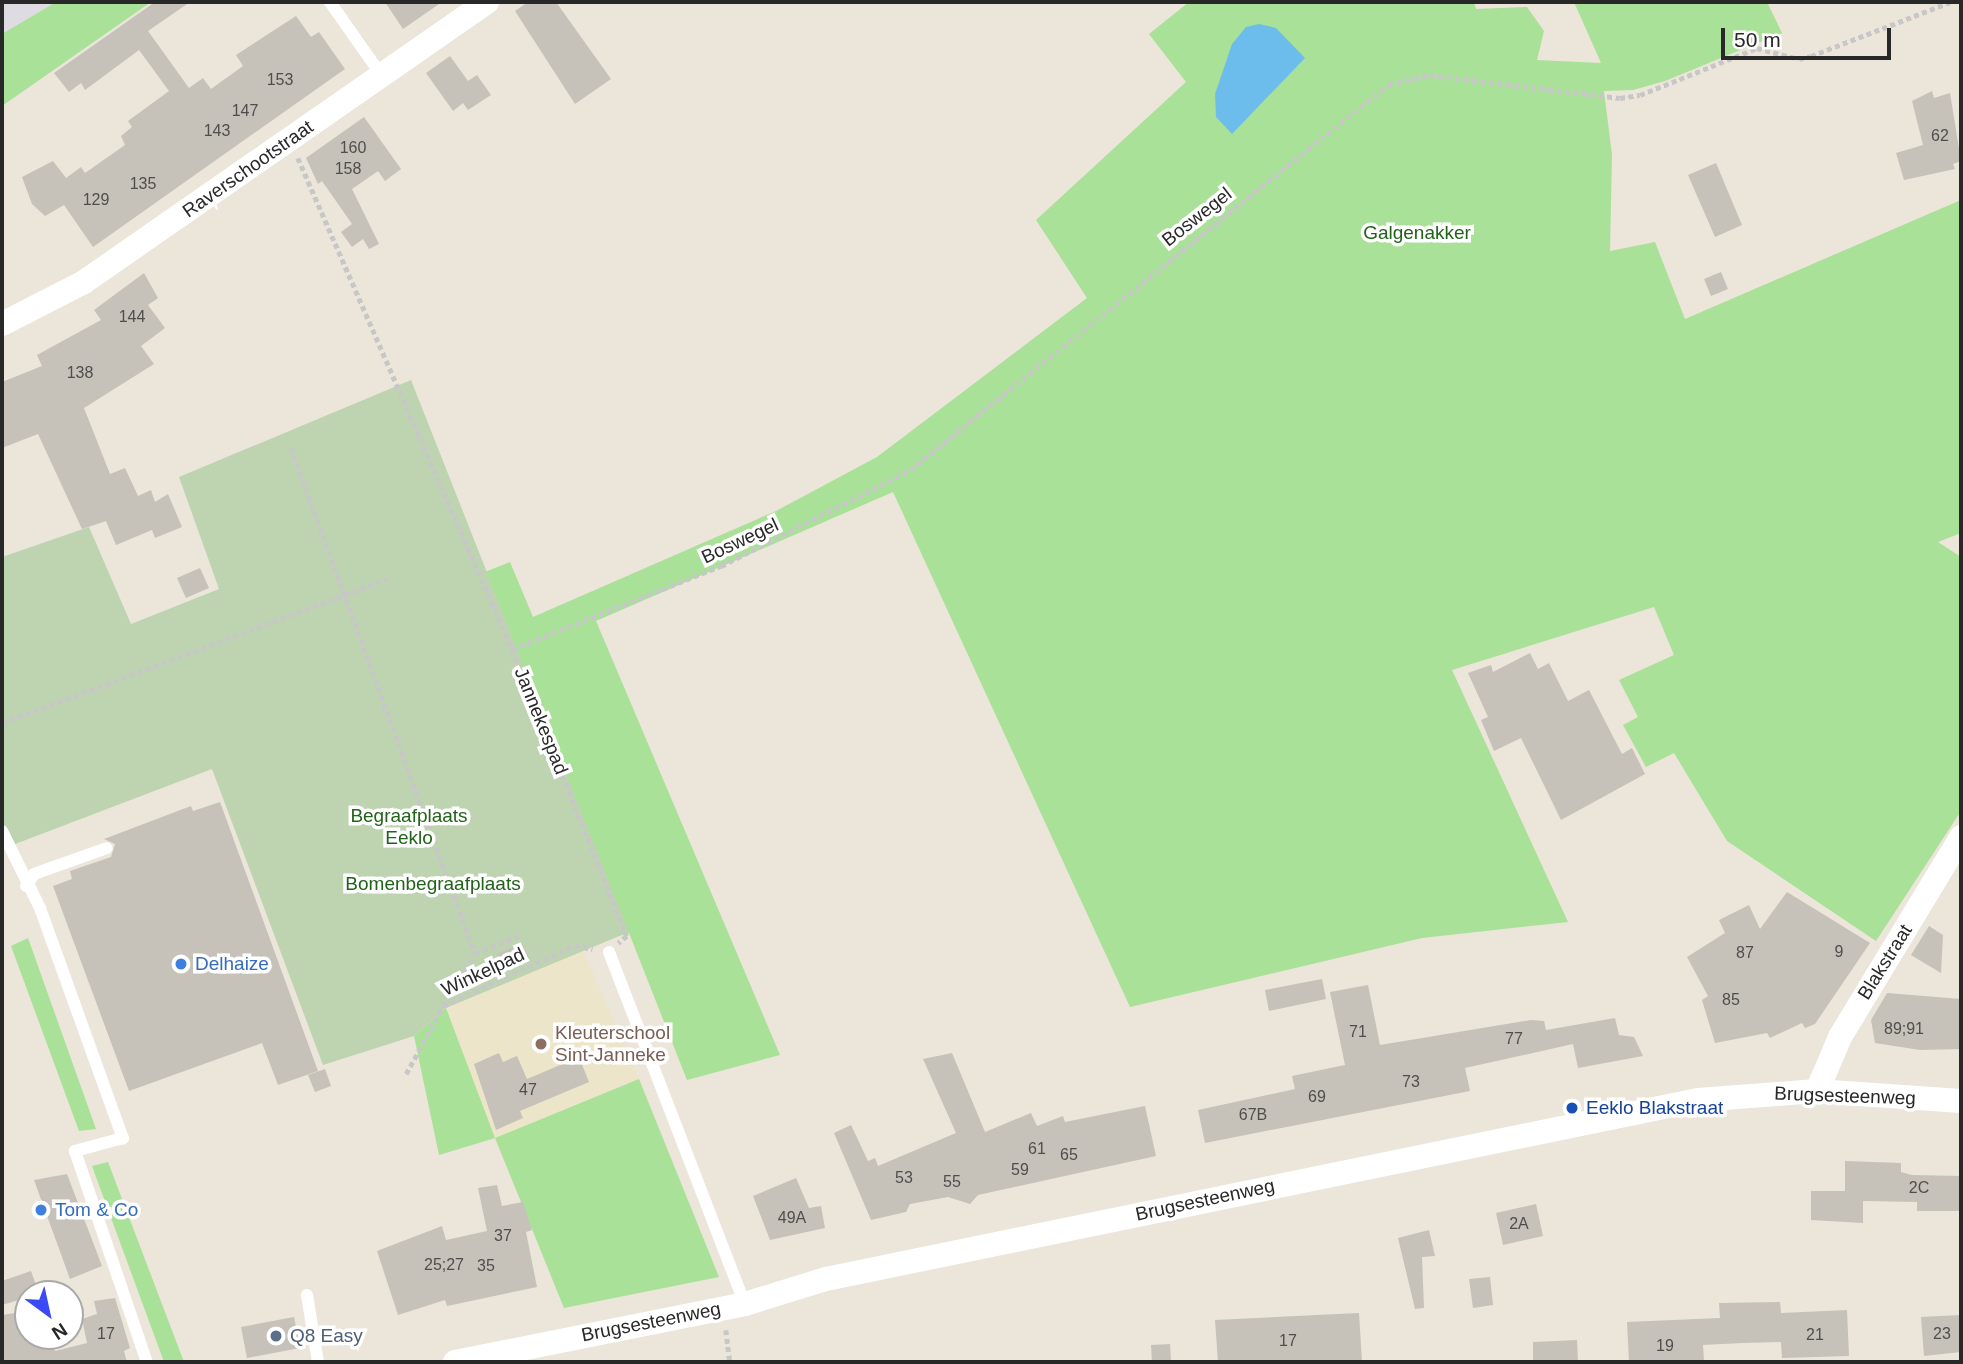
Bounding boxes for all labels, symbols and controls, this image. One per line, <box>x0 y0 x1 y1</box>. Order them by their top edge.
scale bar <box>1725 14 1895 58</box>
text: 50 m <box>1734 28 1781 51</box>
house number: 153 <box>267 70 293 90</box>
house number: 147 <box>232 101 258 121</box>
street label: Raverschootstraat <box>178 115 318 223</box>
house number: 143 <box>204 121 230 141</box>
house number: 62 <box>1931 126 1949 146</box>
house number: 160 <box>340 138 366 158</box>
house number: 158 <box>335 159 361 179</box>
house number: 135 <box>130 174 156 194</box>
street label: Boswegel <box>1158 183 1236 251</box>
house number: 129 <box>83 190 109 210</box>
park label: Galgenakker <box>1363 222 1471 244</box>
house number: 144 <box>119 307 145 327</box>
house number: 138 <box>67 363 93 383</box>
street label: Boswegel <box>698 513 782 569</box>
street label: Jannekespad <box>509 664 573 778</box>
park label: Begraafplaats Eeklo <box>350 805 468 849</box>
park label: Bomenbegraafplaats <box>345 873 521 895</box>
street label: Blakstraat <box>1853 920 1917 1004</box>
house number: 9 <box>1835 942 1843 962</box>
street label: Winkelpad <box>438 943 528 1001</box>
house number: 87 <box>1736 943 1754 963</box>
place label: Delhaize <box>195 953 269 975</box>
marker: Delhaize <box>173 956 189 972</box>
house number: 85 <box>1722 990 1740 1010</box>
house number: 89;91 <box>1884 1019 1924 1039</box>
place label: Kleuterschool Sint-Janneke <box>555 1022 670 1066</box>
house number: 71 <box>1349 1022 1367 1042</box>
house number: 77 <box>1505 1029 1523 1049</box>
marker: Kleuterschool Sint-Janneke <box>533 1036 549 1052</box>
house number: 73 <box>1402 1072 1420 1092</box>
house number: 47 <box>519 1080 537 1100</box>
street label: Brugsesteenweg <box>1774 1082 1916 1110</box>
house number: 69 <box>1308 1087 1326 1107</box>
place label: Eeklo Blakstraat <box>1586 1097 1723 1119</box>
marker: Eeklo Blakstraat <box>1564 1100 1580 1116</box>
house number: 67B <box>1239 1105 1267 1125</box>
house number: 61 <box>1028 1139 1046 1159</box>
house number: 65 <box>1060 1145 1078 1165</box>
house number: 59 <box>1011 1160 1029 1180</box>
house number: 53 <box>895 1168 913 1188</box>
house number: 55 <box>943 1172 961 1192</box>
street label: Brugsesteenweg <box>1133 1174 1277 1226</box>
house number: 2C <box>1909 1178 1929 1198</box>
place label: Tom & Co <box>55 1199 138 1221</box>
marker: Tom & Co <box>33 1202 49 1218</box>
house number: 49A <box>778 1208 806 1228</box>
house number: 2A <box>1509 1214 1529 1234</box>
house number: 37 <box>494 1226 512 1246</box>
house number: 25;27 <box>424 1255 464 1275</box>
house number: 35 <box>477 1256 495 1276</box>
north arrow <box>14 1280 84 1350</box>
street label: Brugsesteenweg <box>579 1297 723 1347</box>
text: N <box>48 1319 71 1344</box>
house number: 17 <box>97 1324 115 1344</box>
house number: 23 <box>1933 1324 1951 1344</box>
place label: Q8 Easy <box>290 1325 363 1347</box>
house number: 21 <box>1806 1325 1824 1345</box>
marker: Q8 Easy <box>268 1328 284 1344</box>
house number: 17 <box>1279 1331 1297 1351</box>
house number: 19 <box>1656 1336 1674 1356</box>

